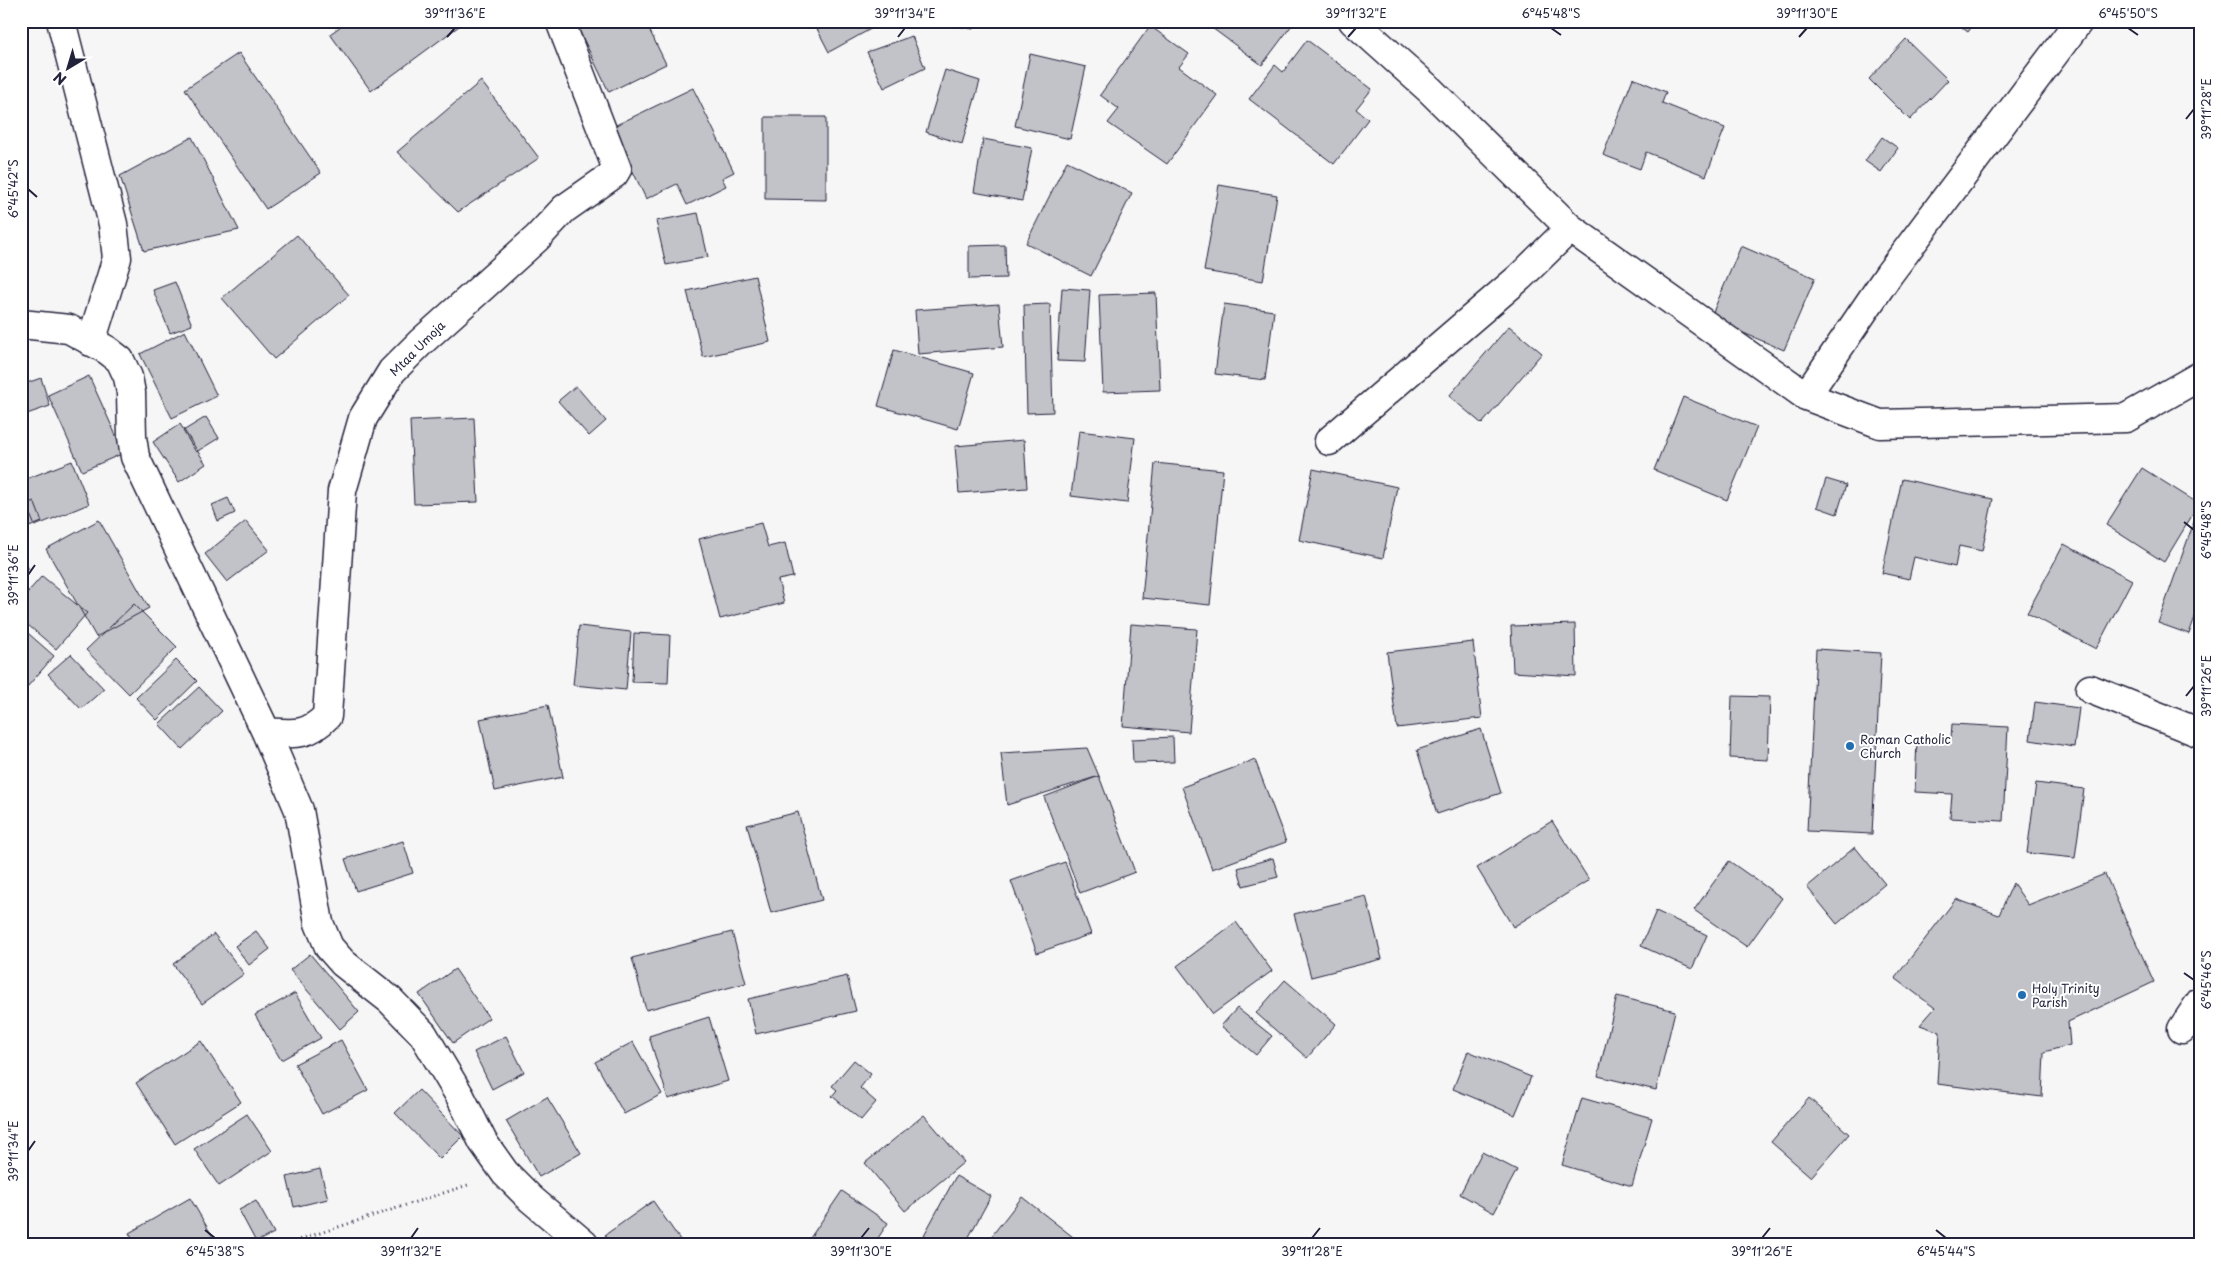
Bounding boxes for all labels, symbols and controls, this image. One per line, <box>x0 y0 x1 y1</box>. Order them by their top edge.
text: 39°11'36"E <box>424 4 486 22</box>
text: 39°11'34"E <box>874 4 936 22</box>
text: 39°11'32"E <box>1325 4 1387 22</box>
text: 6°45'48"S <box>1522 4 1580 22</box>
text: 39°11'30"E <box>1776 4 1838 22</box>
text: 6°45'50"S <box>2098 4 2158 22</box>
north arrow <box>42 42 92 92</box>
text: N <box>49 67 71 90</box>
text: 39°11'28"E <box>2197 78 2215 140</box>
text: 6°45'42"S <box>4 159 22 219</box>
street label: Mtaa Umoja <box>385 316 449 380</box>
text: 6°45'48"S <box>2197 501 2215 559</box>
text: 39°11'36"E <box>4 544 22 606</box>
text: 39°11'26"E <box>2197 655 2215 717</box>
place label: Roman Catholic Church <box>1860 730 1951 762</box>
marker: Roman Catholic Church <box>1844 740 1856 752</box>
text: 6°45'46"S <box>2197 950 2215 1010</box>
place label: Holy Trinity Parish <box>2032 979 2100 1011</box>
marker: Holy Trinity Parish <box>2016 989 2028 1001</box>
text: 39°11'34"E <box>4 1120 22 1182</box>
text: 6°45'38"S <box>185 1242 245 1260</box>
text: 39°11'32"E <box>380 1242 442 1260</box>
text: 39°11'30"E <box>830 1242 892 1260</box>
text: 39°11'28"E <box>1281 1242 1343 1260</box>
text: 39°11'26"E <box>1731 1242 1793 1260</box>
text: 6°45'44"S <box>1916 1242 1976 1260</box>

